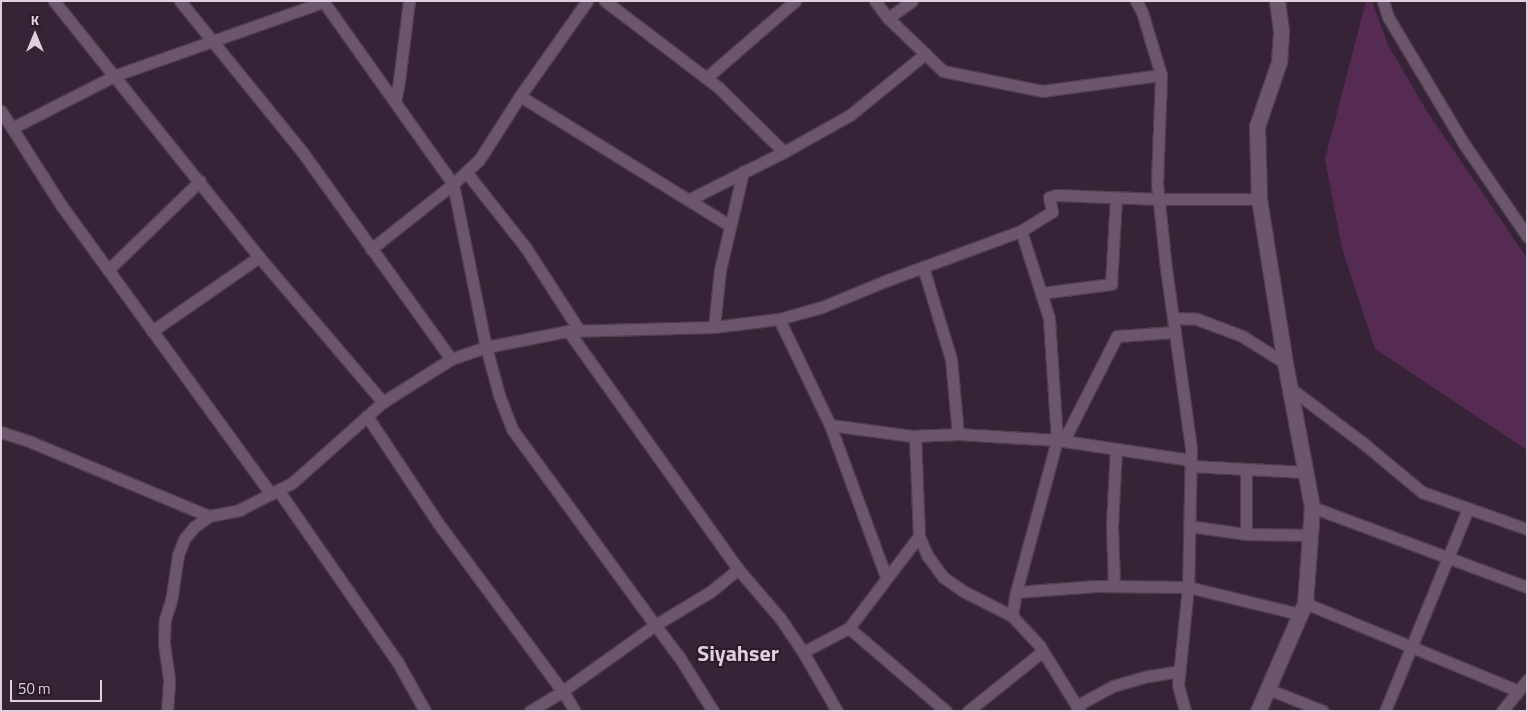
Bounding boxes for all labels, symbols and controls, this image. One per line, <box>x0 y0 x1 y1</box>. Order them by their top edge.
text: K <box>31 9 39 30</box>
north arrow <box>10 10 60 60</box>
district label: Siyahser <box>697 641 779 667</box>
scale bar <box>12 670 105 702</box>
text: 50 m <box>18 677 51 700</box>

